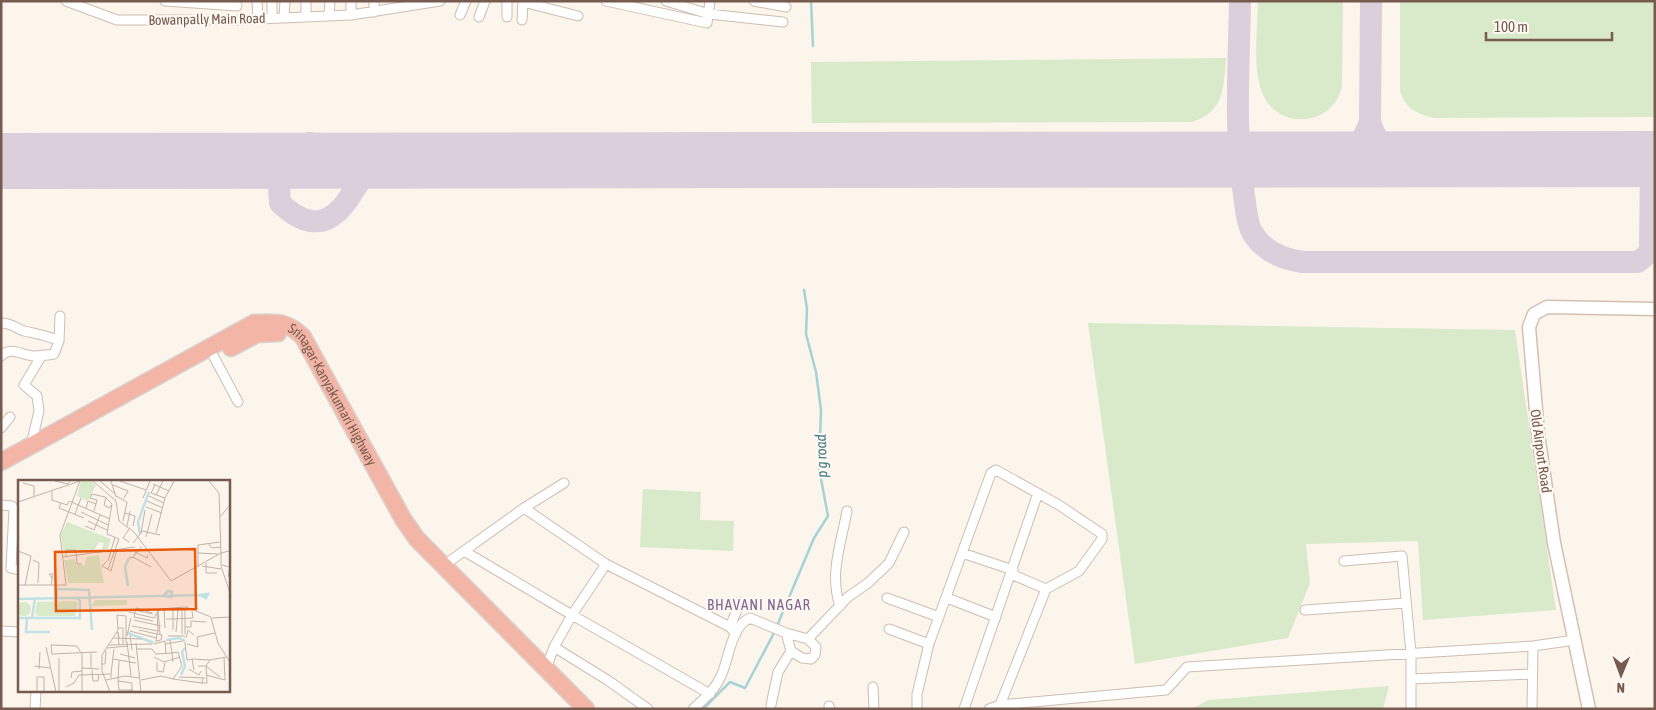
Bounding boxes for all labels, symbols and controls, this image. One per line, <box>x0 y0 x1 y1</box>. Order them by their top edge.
street label: Bowanpally Main Road <box>148 10 266 28</box>
scale bar <box>1486 10 1612 42</box>
text: 100 m <box>1494 18 1528 35</box>
street label: Srinagar-Kanyakumari Highway <box>286 320 380 468</box>
street label: Old Airport Road <box>1527 408 1555 494</box>
water label: p g road <box>812 434 830 478</box>
inset map <box>18 480 230 692</box>
district label: BHAVANI NAGAR <box>707 596 811 613</box>
north arrow <box>1596 650 1646 700</box>
text: N <box>1617 680 1625 696</box>

